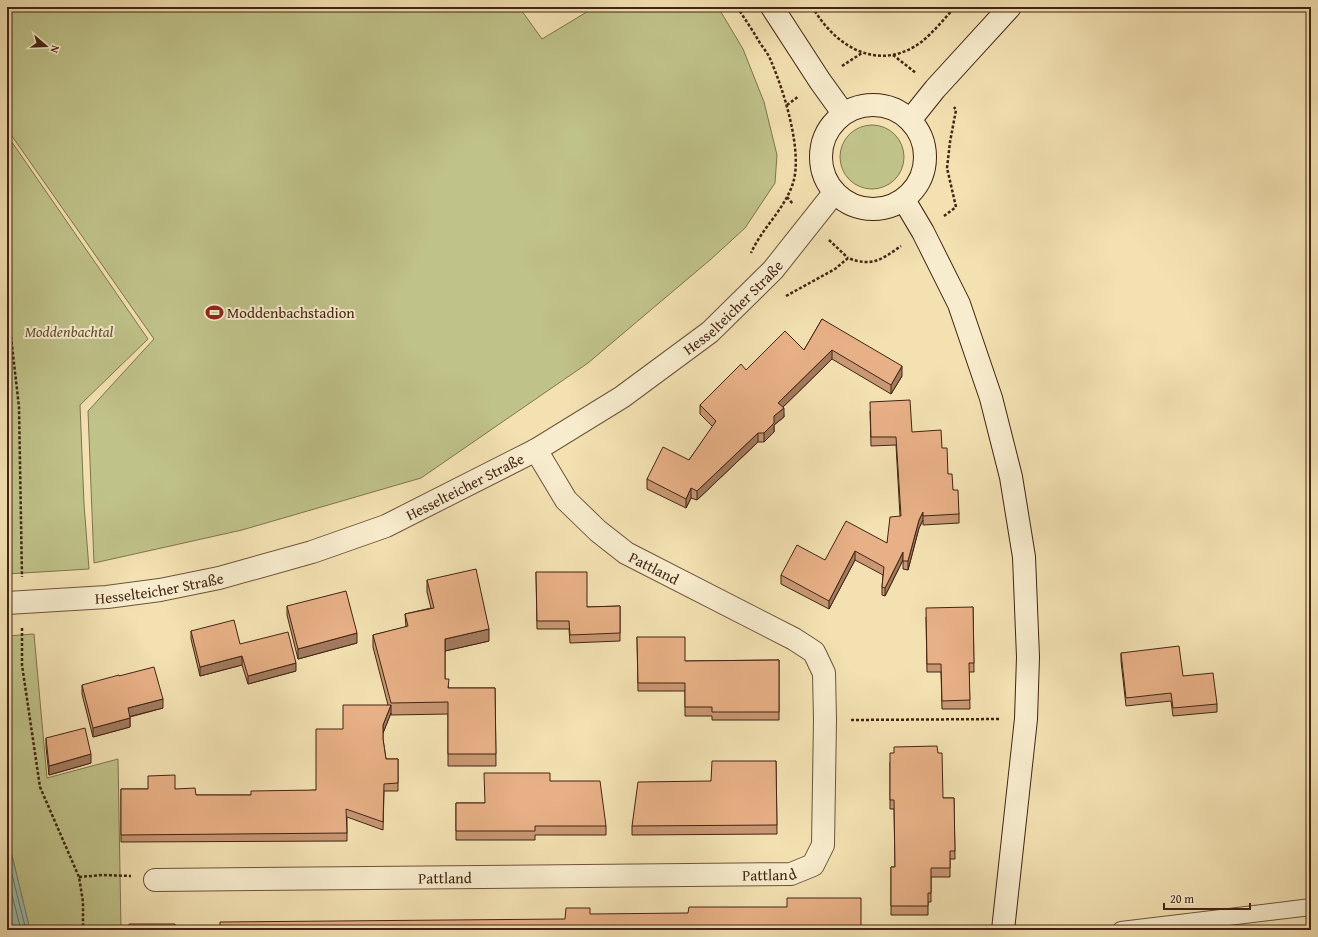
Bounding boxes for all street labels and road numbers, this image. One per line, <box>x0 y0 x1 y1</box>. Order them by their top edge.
street label: Hesselteicher Straße <box>679 256 787 359</box>
street label: Hesselteicher Straße <box>402 447 527 525</box>
street label: Pattland <box>625 547 683 589</box>
street label: Hesselteicher Straße <box>94 567 226 608</box>
street label: Pattland <box>742 862 799 885</box>
street label: Pattland <box>418 867 472 888</box>

